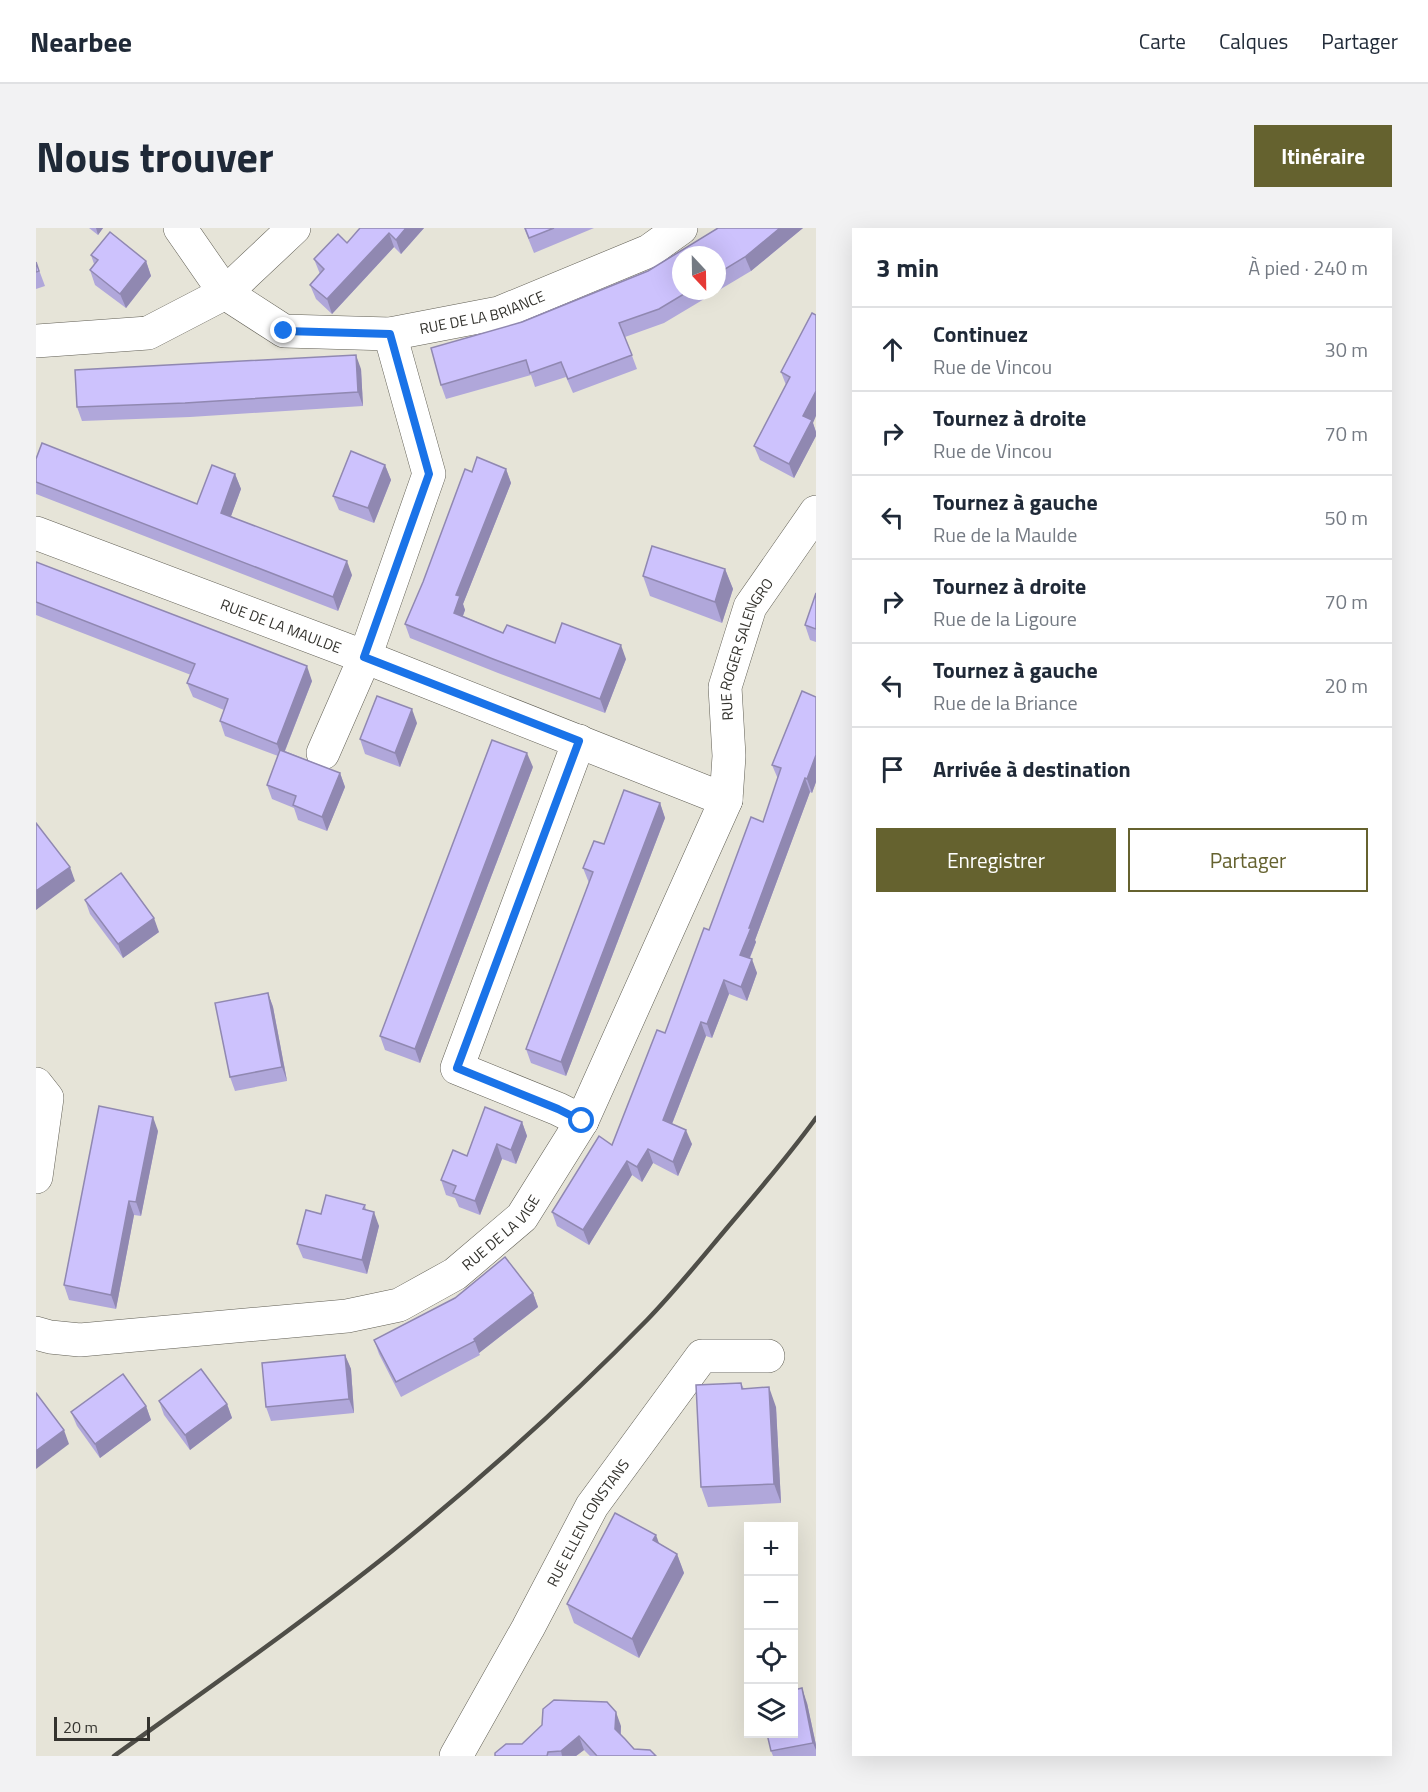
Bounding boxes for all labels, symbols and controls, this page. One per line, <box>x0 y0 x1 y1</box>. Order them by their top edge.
text: Nearbee <box>30 20 132 63</box>
text: Carte <box>1139 25 1186 57</box>
text: Calques <box>1219 25 1288 57</box>
text: Partager <box>1321 25 1398 57</box>
text: Nous trouver <box>36 124 274 188</box>
button: Itinéraire <box>1254 125 1392 187</box>
north arrow <box>672 246 726 300</box>
text: 3 min <box>876 248 939 287</box>
text: À pied · 240 m <box>1248 252 1368 283</box>
street label: RUE DE LA BRIANCE <box>417 284 548 340</box>
route end <box>270 317 296 343</box>
text: Continuez <box>933 317 1028 351</box>
icon: ahead <box>876 333 909 366</box>
text: 30 m <box>1324 334 1368 365</box>
text: Rue de Vincou <box>933 351 1052 382</box>
text: Tournez à droite <box>933 401 1086 435</box>
icon: right <box>876 417 909 450</box>
text: 70 m <box>1324 418 1368 449</box>
text: Rue de Vincou <box>933 435 1052 466</box>
text: Tournez à gauche <box>933 485 1098 519</box>
icon: left <box>876 501 909 534</box>
text: 50 m <box>1324 502 1368 533</box>
text: Rue de la Maulde <box>933 519 1077 550</box>
text: Tournez à droite <box>933 569 1086 603</box>
street label: RUE ROGER SALENGRO <box>713 573 779 721</box>
icon: right <box>876 585 909 618</box>
text: 70 m <box>1324 586 1368 617</box>
street label: RUE DE LA MAULDE <box>217 592 345 659</box>
text: Rue de la Ligoure <box>933 603 1077 634</box>
text: Tournez à gauche <box>933 653 1098 687</box>
icon: left <box>876 669 909 702</box>
text: 20 m <box>1324 670 1368 701</box>
text: Rue de la Briance <box>933 687 1078 718</box>
text: Arrivée à destination <box>933 752 1131 786</box>
icon: arrive <box>876 753 909 786</box>
button: Enregistrer <box>876 828 1116 892</box>
button: Partager <box>1128 828 1368 892</box>
route start <box>568 1107 594 1133</box>
street label: RUE DE LA VIGE <box>456 1190 545 1275</box>
street label: RUE ELLEN CONSTANS <box>540 1454 634 1591</box>
map controls <box>744 1522 798 1738</box>
button: + <box>744 1522 798 1576</box>
button: − <box>744 1576 798 1630</box>
button: locate <box>744 1630 798 1684</box>
button: layers <box>744 1684 798 1738</box>
scale bar <box>54 1714 150 1742</box>
text: 20 m <box>63 1715 98 1739</box>

